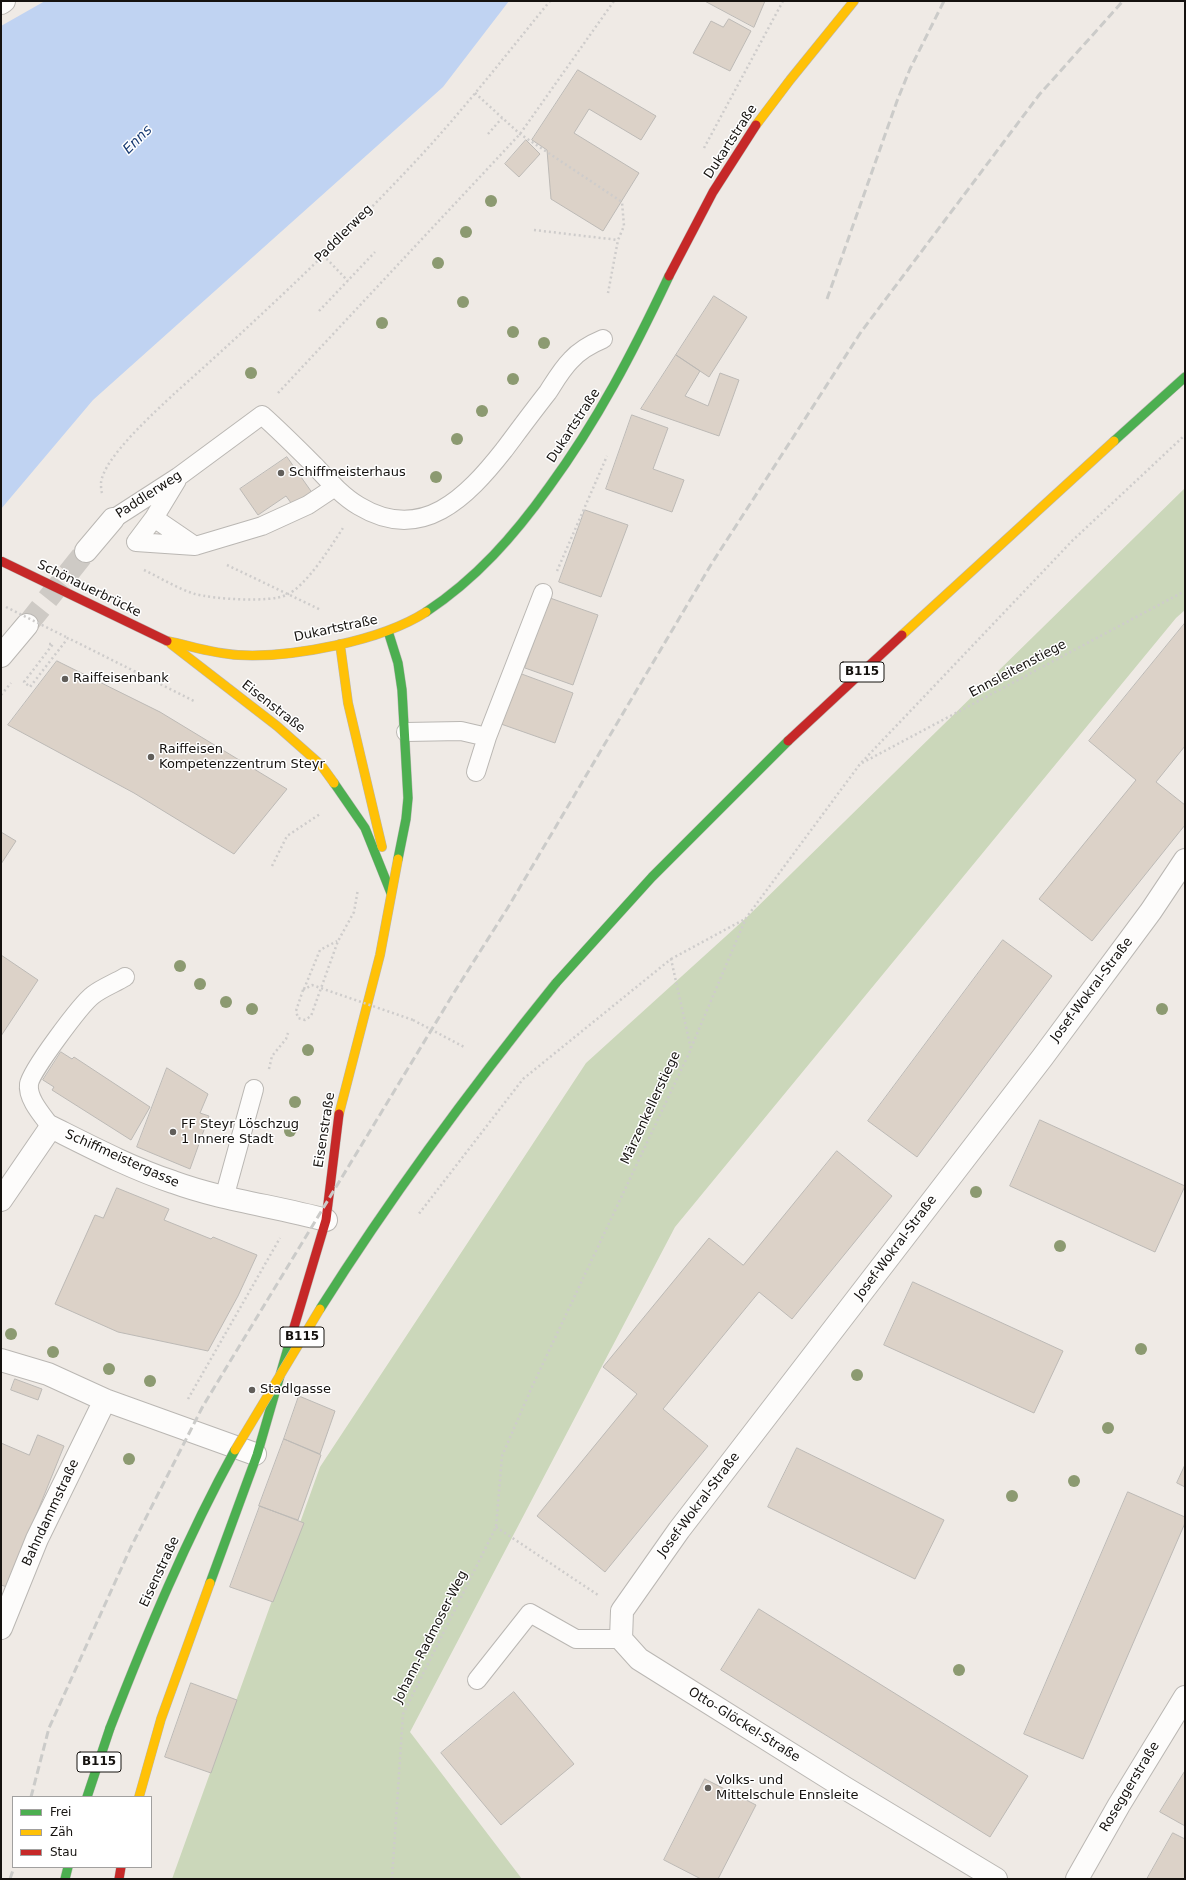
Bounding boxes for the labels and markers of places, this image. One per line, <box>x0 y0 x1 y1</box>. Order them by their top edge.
place label: Schiffmeisterhaus <box>289 465 406 481</box>
marker: Schiffmeisterhaus <box>276 468 286 478</box>
place label: Raiffeisenbank <box>73 671 169 687</box>
marker: Raiffeisenbank <box>60 674 70 684</box>
place label: Raiffeisen Kompetenzzentrum Steyr <box>159 742 325 773</box>
marker: Raiffeisen Kompetenzzentrum Steyr <box>146 752 156 762</box>
place label: FF Steyr Löschzug 1 Innere Stadt <box>181 1117 299 1148</box>
marker: FF Steyr Löschzug 1 Innere Stadt <box>168 1127 178 1137</box>
place label: Stadlgasse <box>260 1382 331 1398</box>
marker: Stadlgasse <box>247 1385 257 1395</box>
place label: Volks- und Mittelschule Ennsleite <box>716 1773 859 1804</box>
marker: Volks- und Mittelschule Ennsleite <box>703 1783 713 1793</box>

